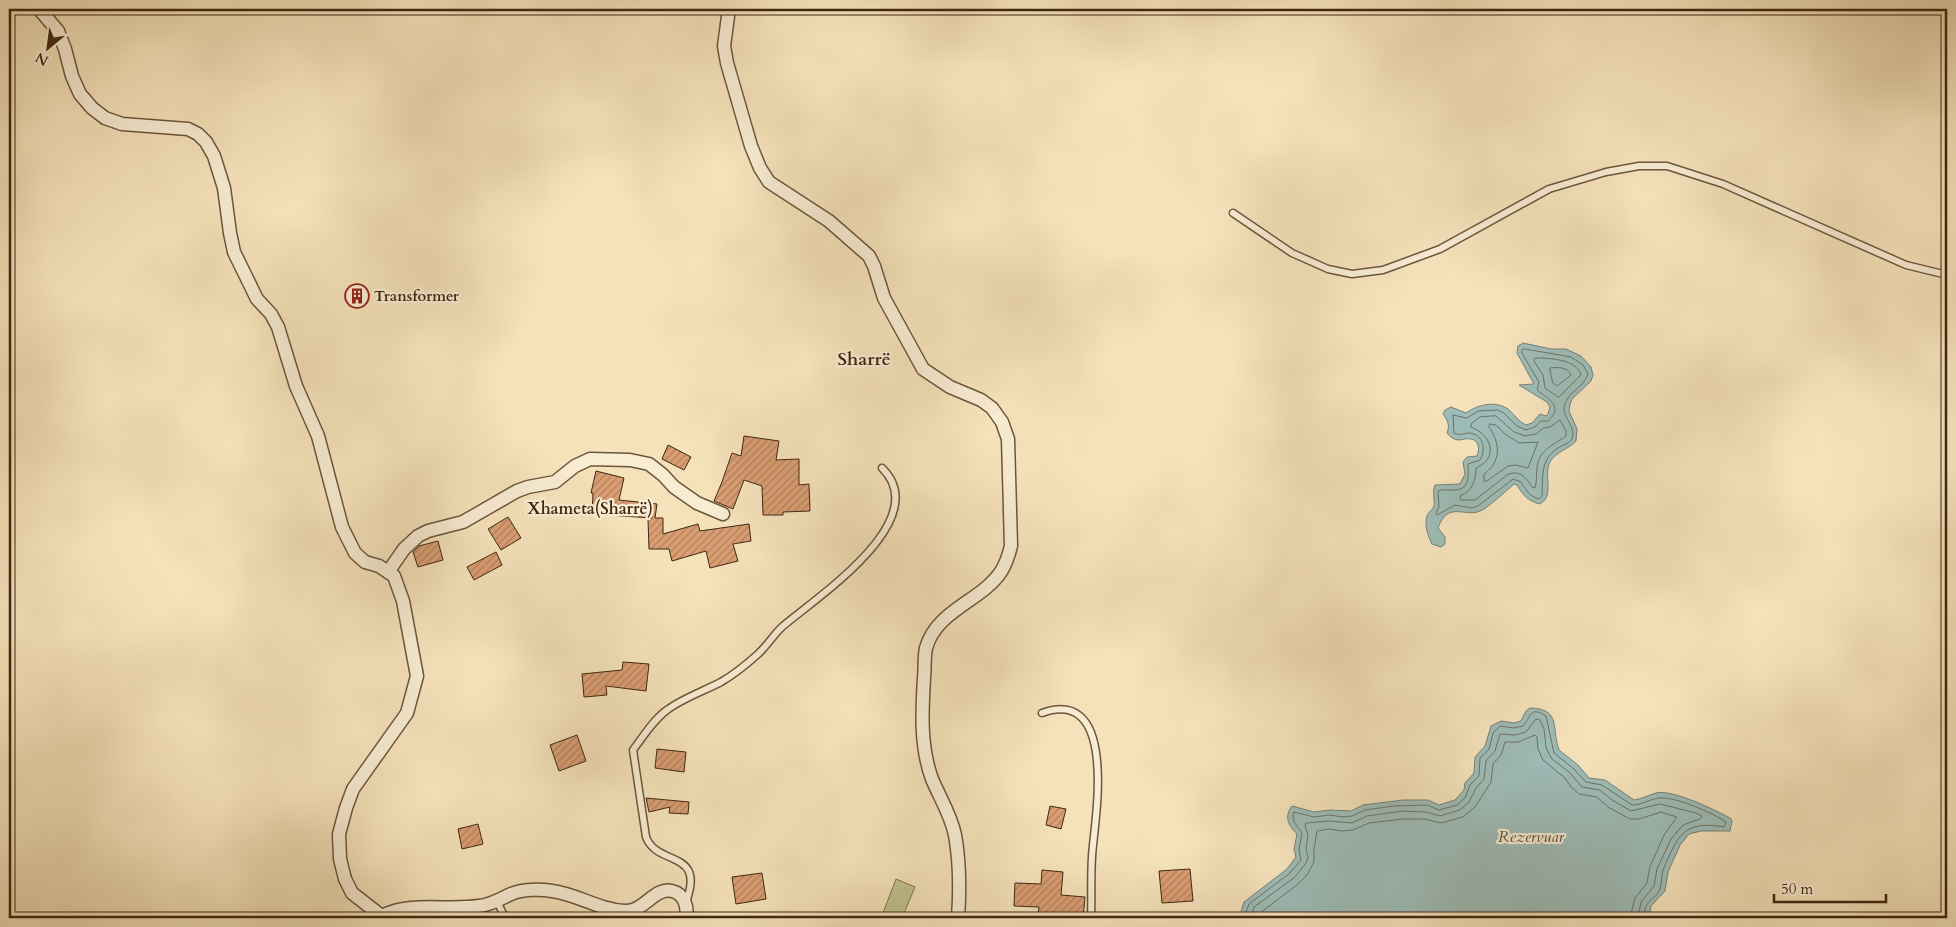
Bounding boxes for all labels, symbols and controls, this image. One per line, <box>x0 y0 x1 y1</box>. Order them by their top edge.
north arrow <box>22 22 72 72</box>
text: N <box>32 48 52 70</box>
building icon: Transformer <box>344 283 370 309</box>
place label: Transformer <box>374 286 460 306</box>
district label: Sharrë <box>837 347 891 372</box>
district label: Xhameta(Sharrë) <box>527 498 653 520</box>
water label: Rezervuar <box>1498 826 1565 848</box>
scale bar <box>1774 872 1886 904</box>
text: 50 m <box>1781 879 1813 899</box>

